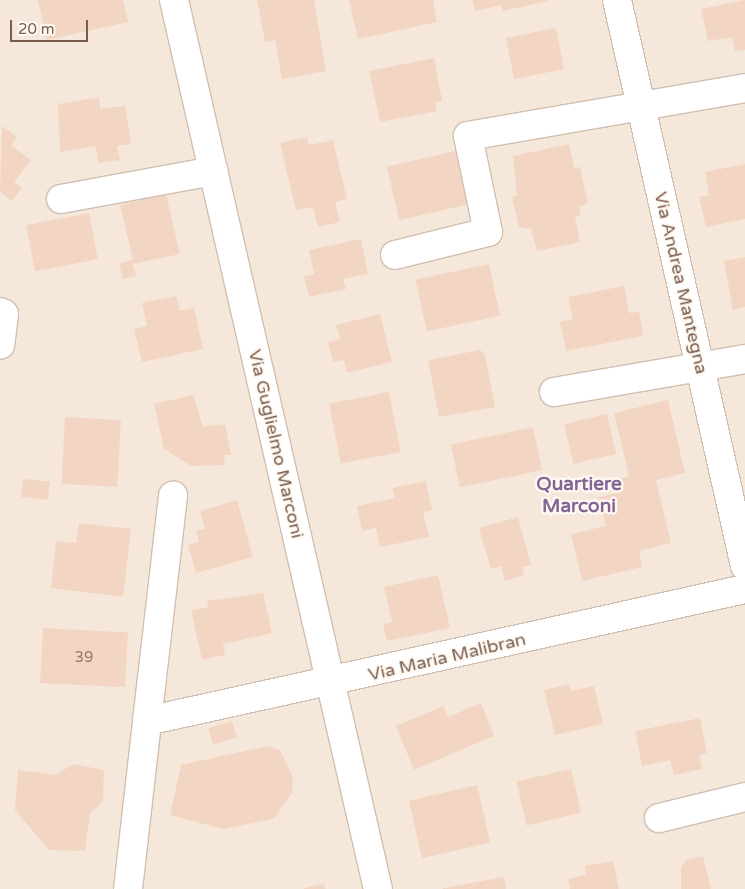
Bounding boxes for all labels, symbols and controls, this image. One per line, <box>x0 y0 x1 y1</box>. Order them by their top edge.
scale bar <box>12 10 90 42</box>
text: 20 m <box>18 20 55 38</box>
street label: Via Andrea Mantegna <box>650 190 712 376</box>
street label: Via Guglielmo Marconi <box>244 347 308 541</box>
district label: Quartiere Marconi <box>536 474 622 518</box>
street label: Via Maria Malibran <box>366 628 528 686</box>
house number: 39 <box>75 649 93 667</box>

